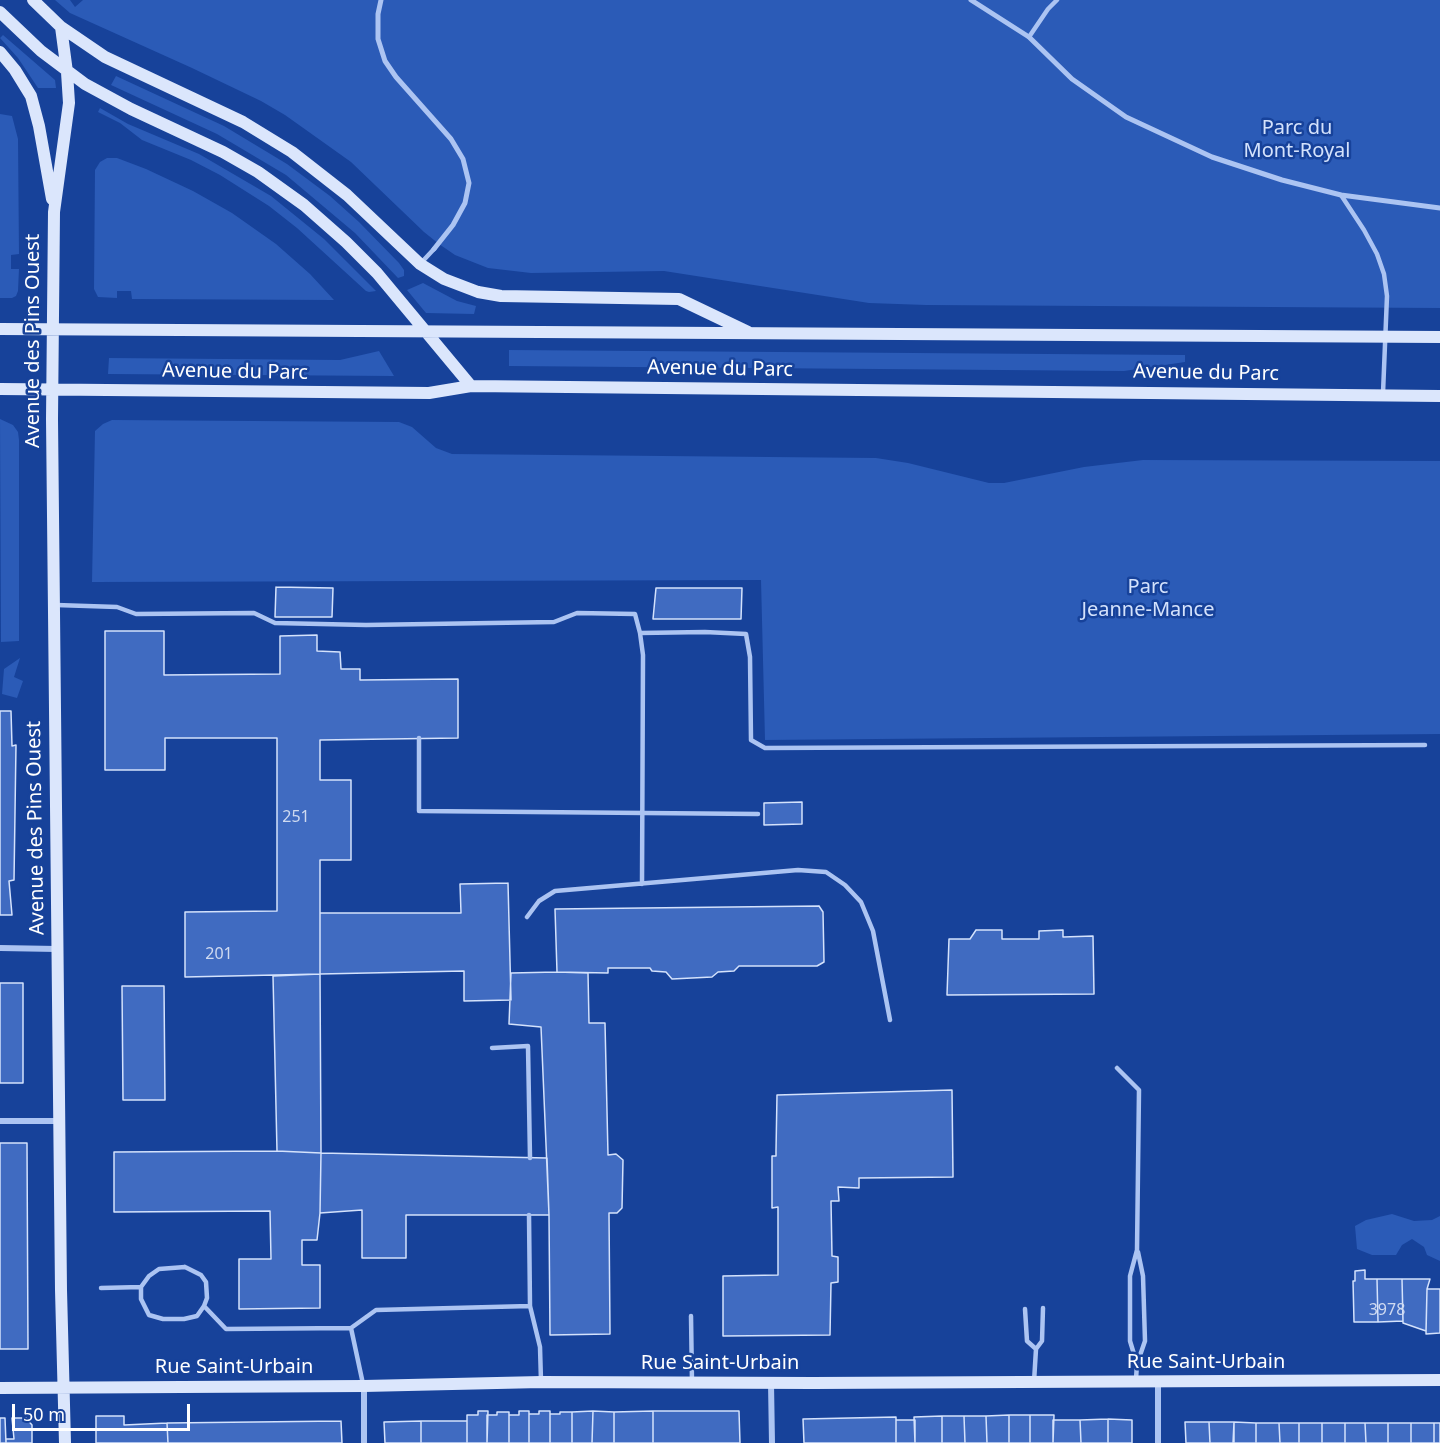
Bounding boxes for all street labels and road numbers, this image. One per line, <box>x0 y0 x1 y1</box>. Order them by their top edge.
street label: Avenue des Pins Ouest <box>21 234 45 448</box>
street label: Avenue du Parc <box>647 356 793 382</box>
street label: Avenue du Parc <box>162 359 308 385</box>
street label: Avenue du Parc <box>1133 360 1279 386</box>
street label: Avenue des Pins Ouest <box>22 721 50 935</box>
street label: Rue Saint-Urbain <box>1127 1350 1285 1374</box>
street label: Rue Saint-Urbain <box>641 1351 799 1375</box>
street label: Rue Saint-Urbain <box>155 1355 313 1379</box>

